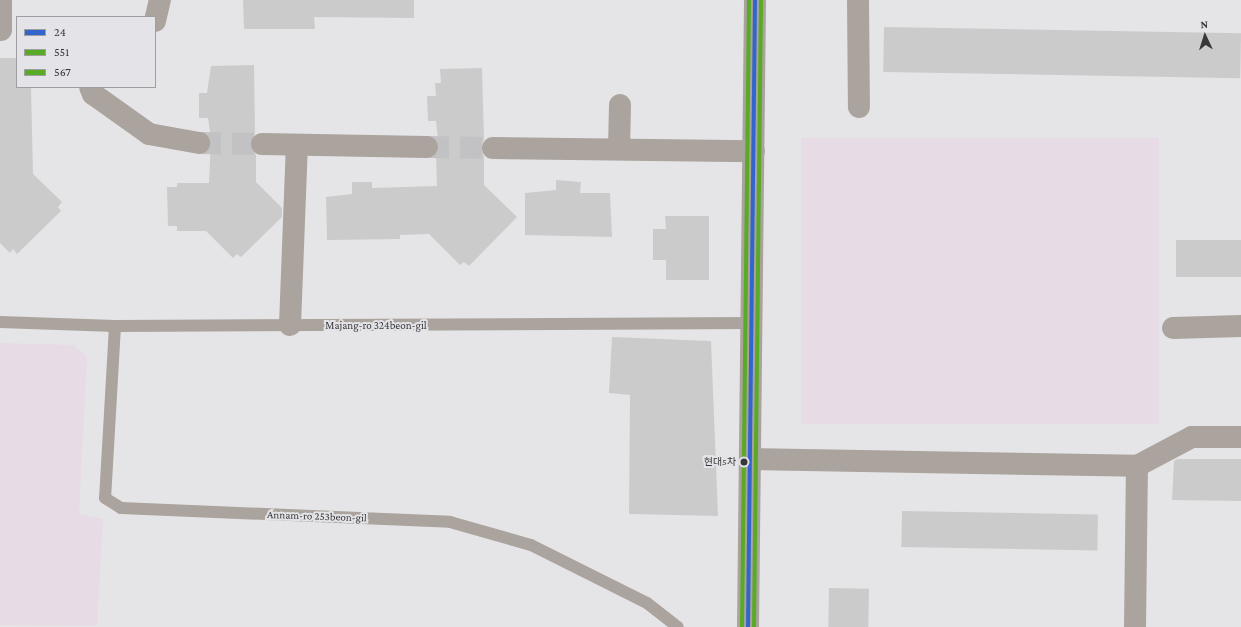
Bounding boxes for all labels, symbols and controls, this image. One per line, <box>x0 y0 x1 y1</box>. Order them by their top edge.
legend <box>16 16 156 88</box>
north arrow <box>1185 16 1225 56</box>
text: N <box>1200 18 1208 30</box>
text: 24 <box>54 25 66 39</box>
text: 551 <box>54 45 69 59</box>
text: 567 <box>54 65 71 79</box>
street label: Majang-ro 324beon-gil <box>325 318 427 332</box>
place label: 현대5차 <box>704 456 736 468</box>
marker: 현대5차 <box>739 457 749 467</box>
street label: Annam-ro 253beon-gil <box>267 508 367 524</box>

